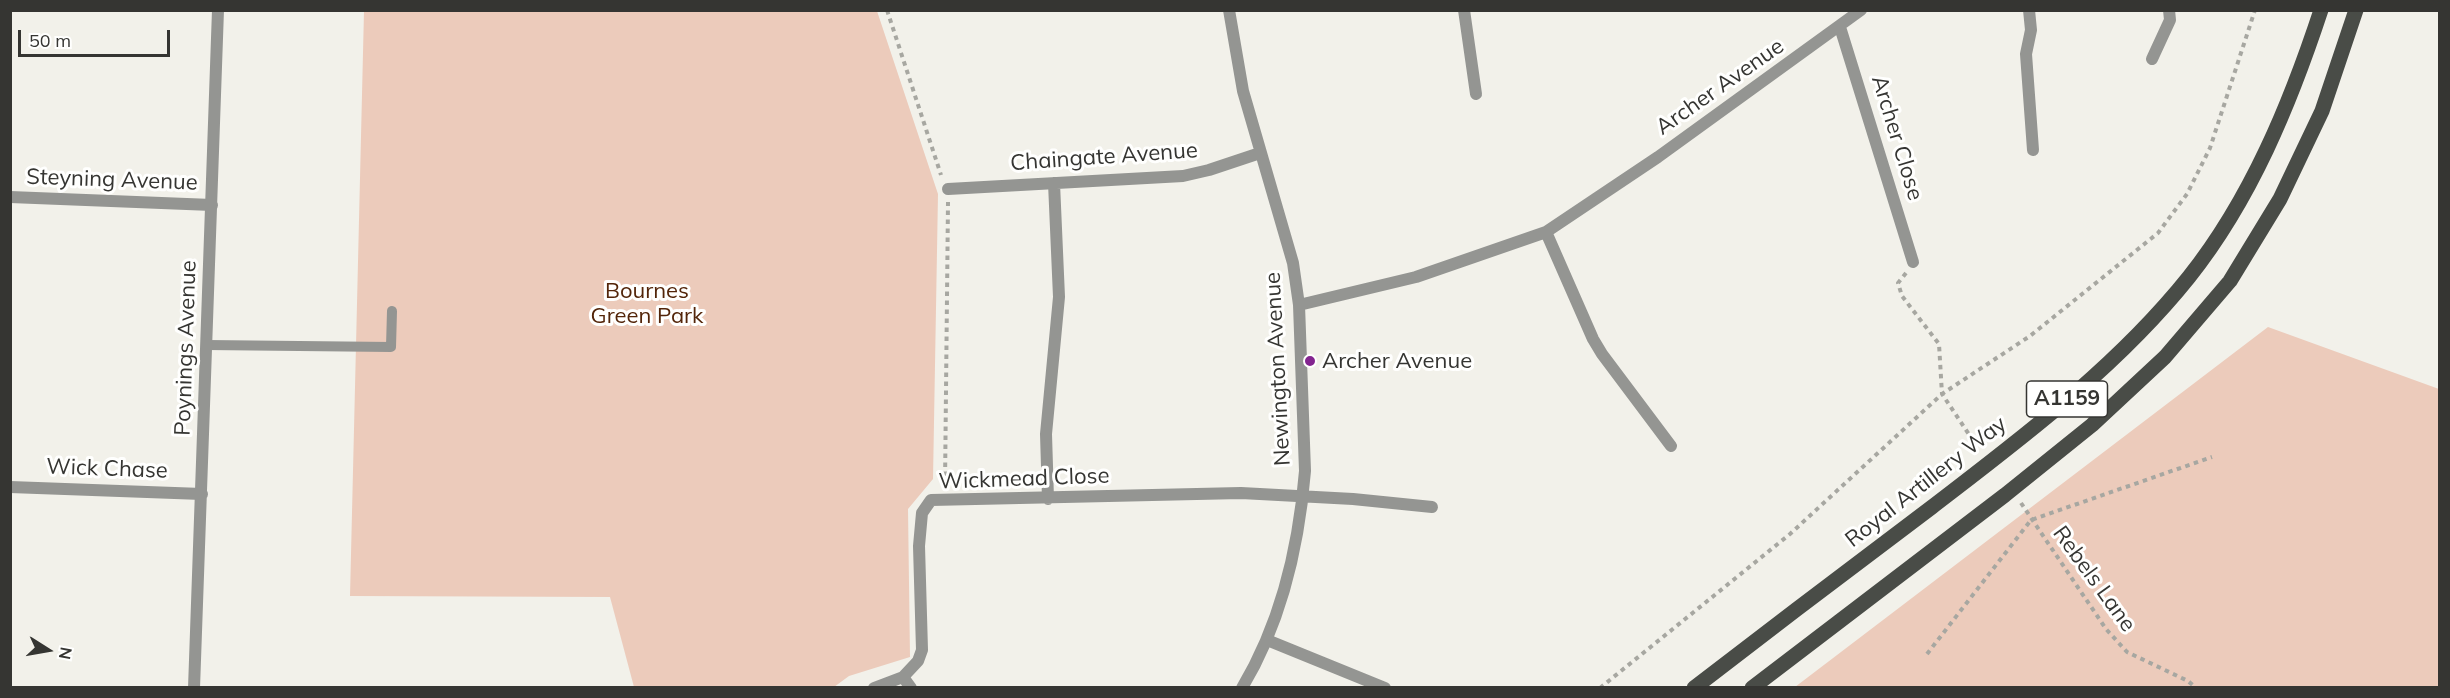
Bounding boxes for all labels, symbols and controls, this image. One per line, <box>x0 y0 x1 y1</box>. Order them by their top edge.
scale bar <box>21 18 172 56</box>
text: 50 m <box>29 29 71 52</box>
street label: Archer Avenue <box>1651 33 1789 141</box>
street label: Archer Close <box>1865 72 1929 204</box>
street label: Chaingate Avenue <box>1009 137 1199 177</box>
street label: Steyning Avenue <box>26 164 198 196</box>
street label: Poynings Avenue <box>170 260 202 436</box>
street label: Newington Avenue <box>1260 271 1296 467</box>
park label: Bournes Green Park <box>591 278 703 330</box>
place label: Archer Avenue <box>1322 348 1472 374</box>
marker: Archer Avenue <box>1303 354 1317 368</box>
road number: A1159 <box>2026 381 2108 417</box>
street label: Royal Artillery Way <box>1840 411 2012 553</box>
street label: Wick Chase <box>46 454 168 484</box>
street label: Wickmead Close <box>938 463 1110 495</box>
street label: Rebels Lane <box>2047 521 2141 637</box>
north arrow <box>18 620 78 680</box>
text: N <box>55 646 77 661</box>

